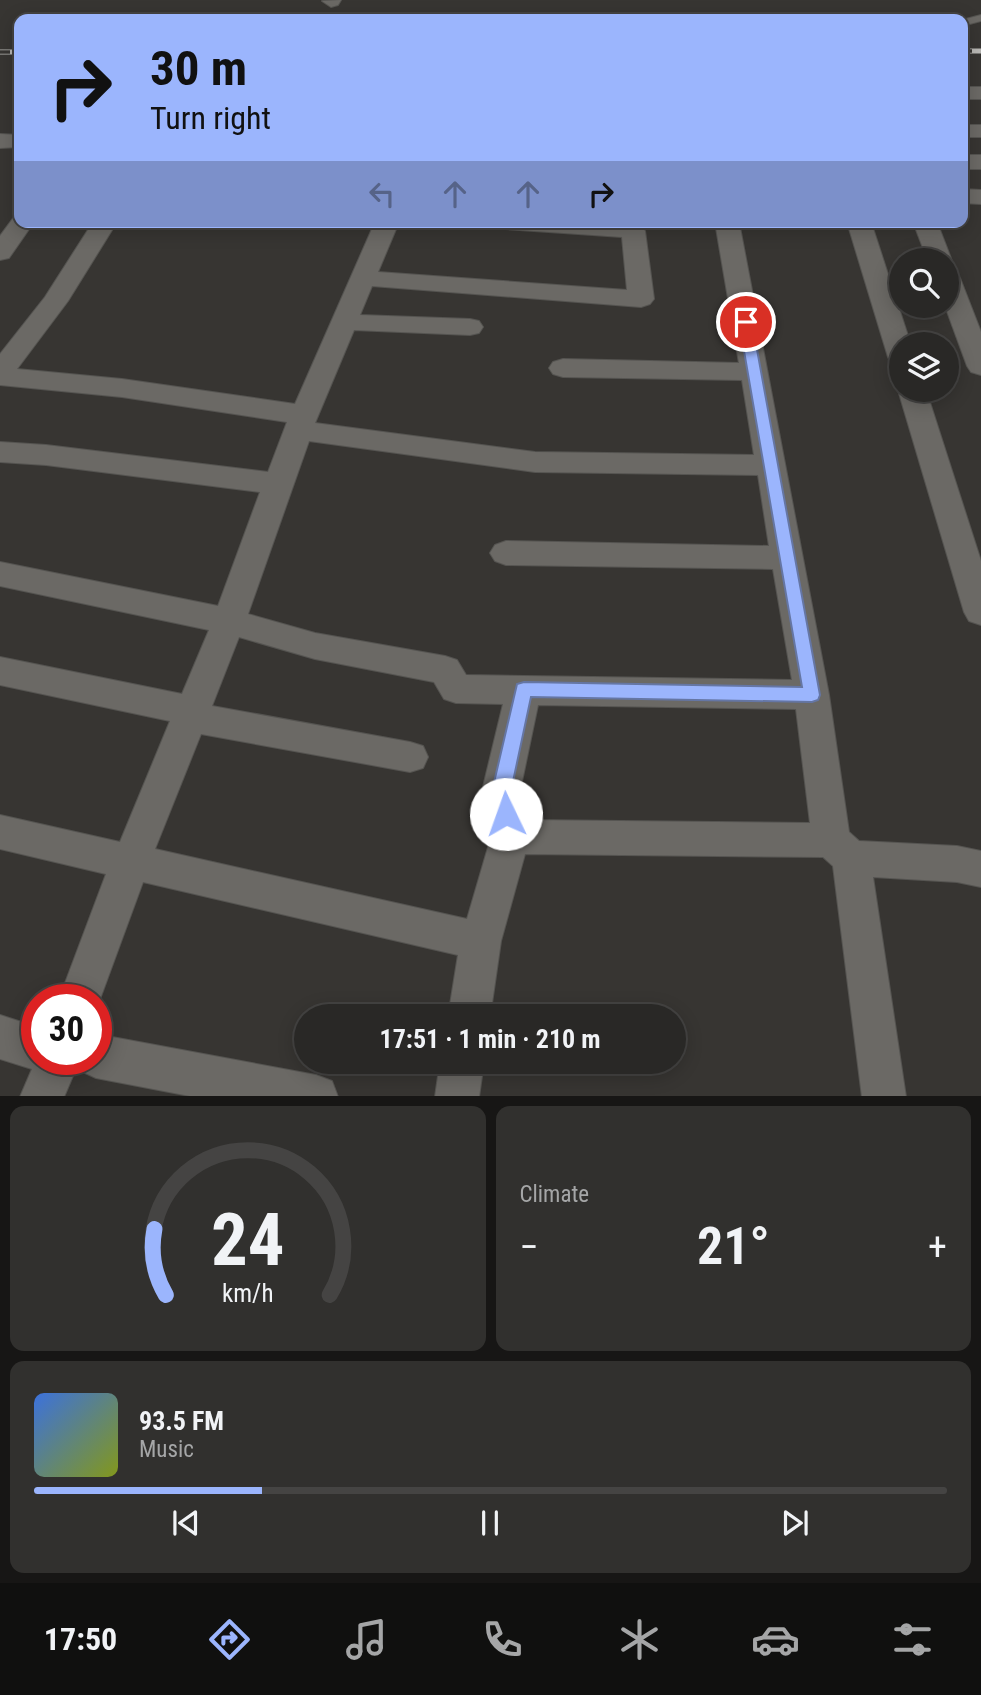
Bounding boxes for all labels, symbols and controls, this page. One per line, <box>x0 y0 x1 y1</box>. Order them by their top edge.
text: 30 m <box>150 40 247 97</box>
icon: right <box>35 42 126 133</box>
text: Turn right <box>150 99 271 137</box>
icon: left <box>363 175 401 213</box>
icon: ahead <box>436 175 474 213</box>
icon: ahead <box>509 175 547 213</box>
icon: right <box>582 175 620 213</box>
map controls <box>889 248 959 402</box>
button: search <box>889 248 959 318</box>
pin <box>716 292 776 352</box>
icon: arrive <box>727 303 765 341</box>
button: layers <box>889 332 959 402</box>
position arrow <box>469 777 543 851</box>
speed limit sign: 30 <box>21 984 112 1075</box>
text: 17:51 · 1 min · 210 m <box>380 1024 600 1054</box>
text: Climate <box>520 1181 589 1208</box>
text: 24 <box>211 1197 285 1283</box>
text: 21° <box>697 1216 770 1277</box>
text: − <box>520 1225 539 1269</box>
text: + <box>928 1225 947 1269</box>
text: km/h <box>222 1278 273 1307</box>
text: 93.5 FM <box>139 1406 224 1436</box>
text: Music <box>139 1436 194 1463</box>
icon: previous <box>167 1504 205 1542</box>
icon: pause <box>471 1504 509 1542</box>
icon: next <box>776 1504 814 1542</box>
icon: directions <box>205 1615 254 1664</box>
icon: music <box>342 1615 391 1664</box>
icon: phone <box>478 1615 527 1664</box>
icon: climate <box>615 1615 664 1664</box>
icon: car <box>751 1615 800 1664</box>
icon: filters <box>888 1615 937 1664</box>
text: 17:50 <box>44 1620 117 1658</box>

